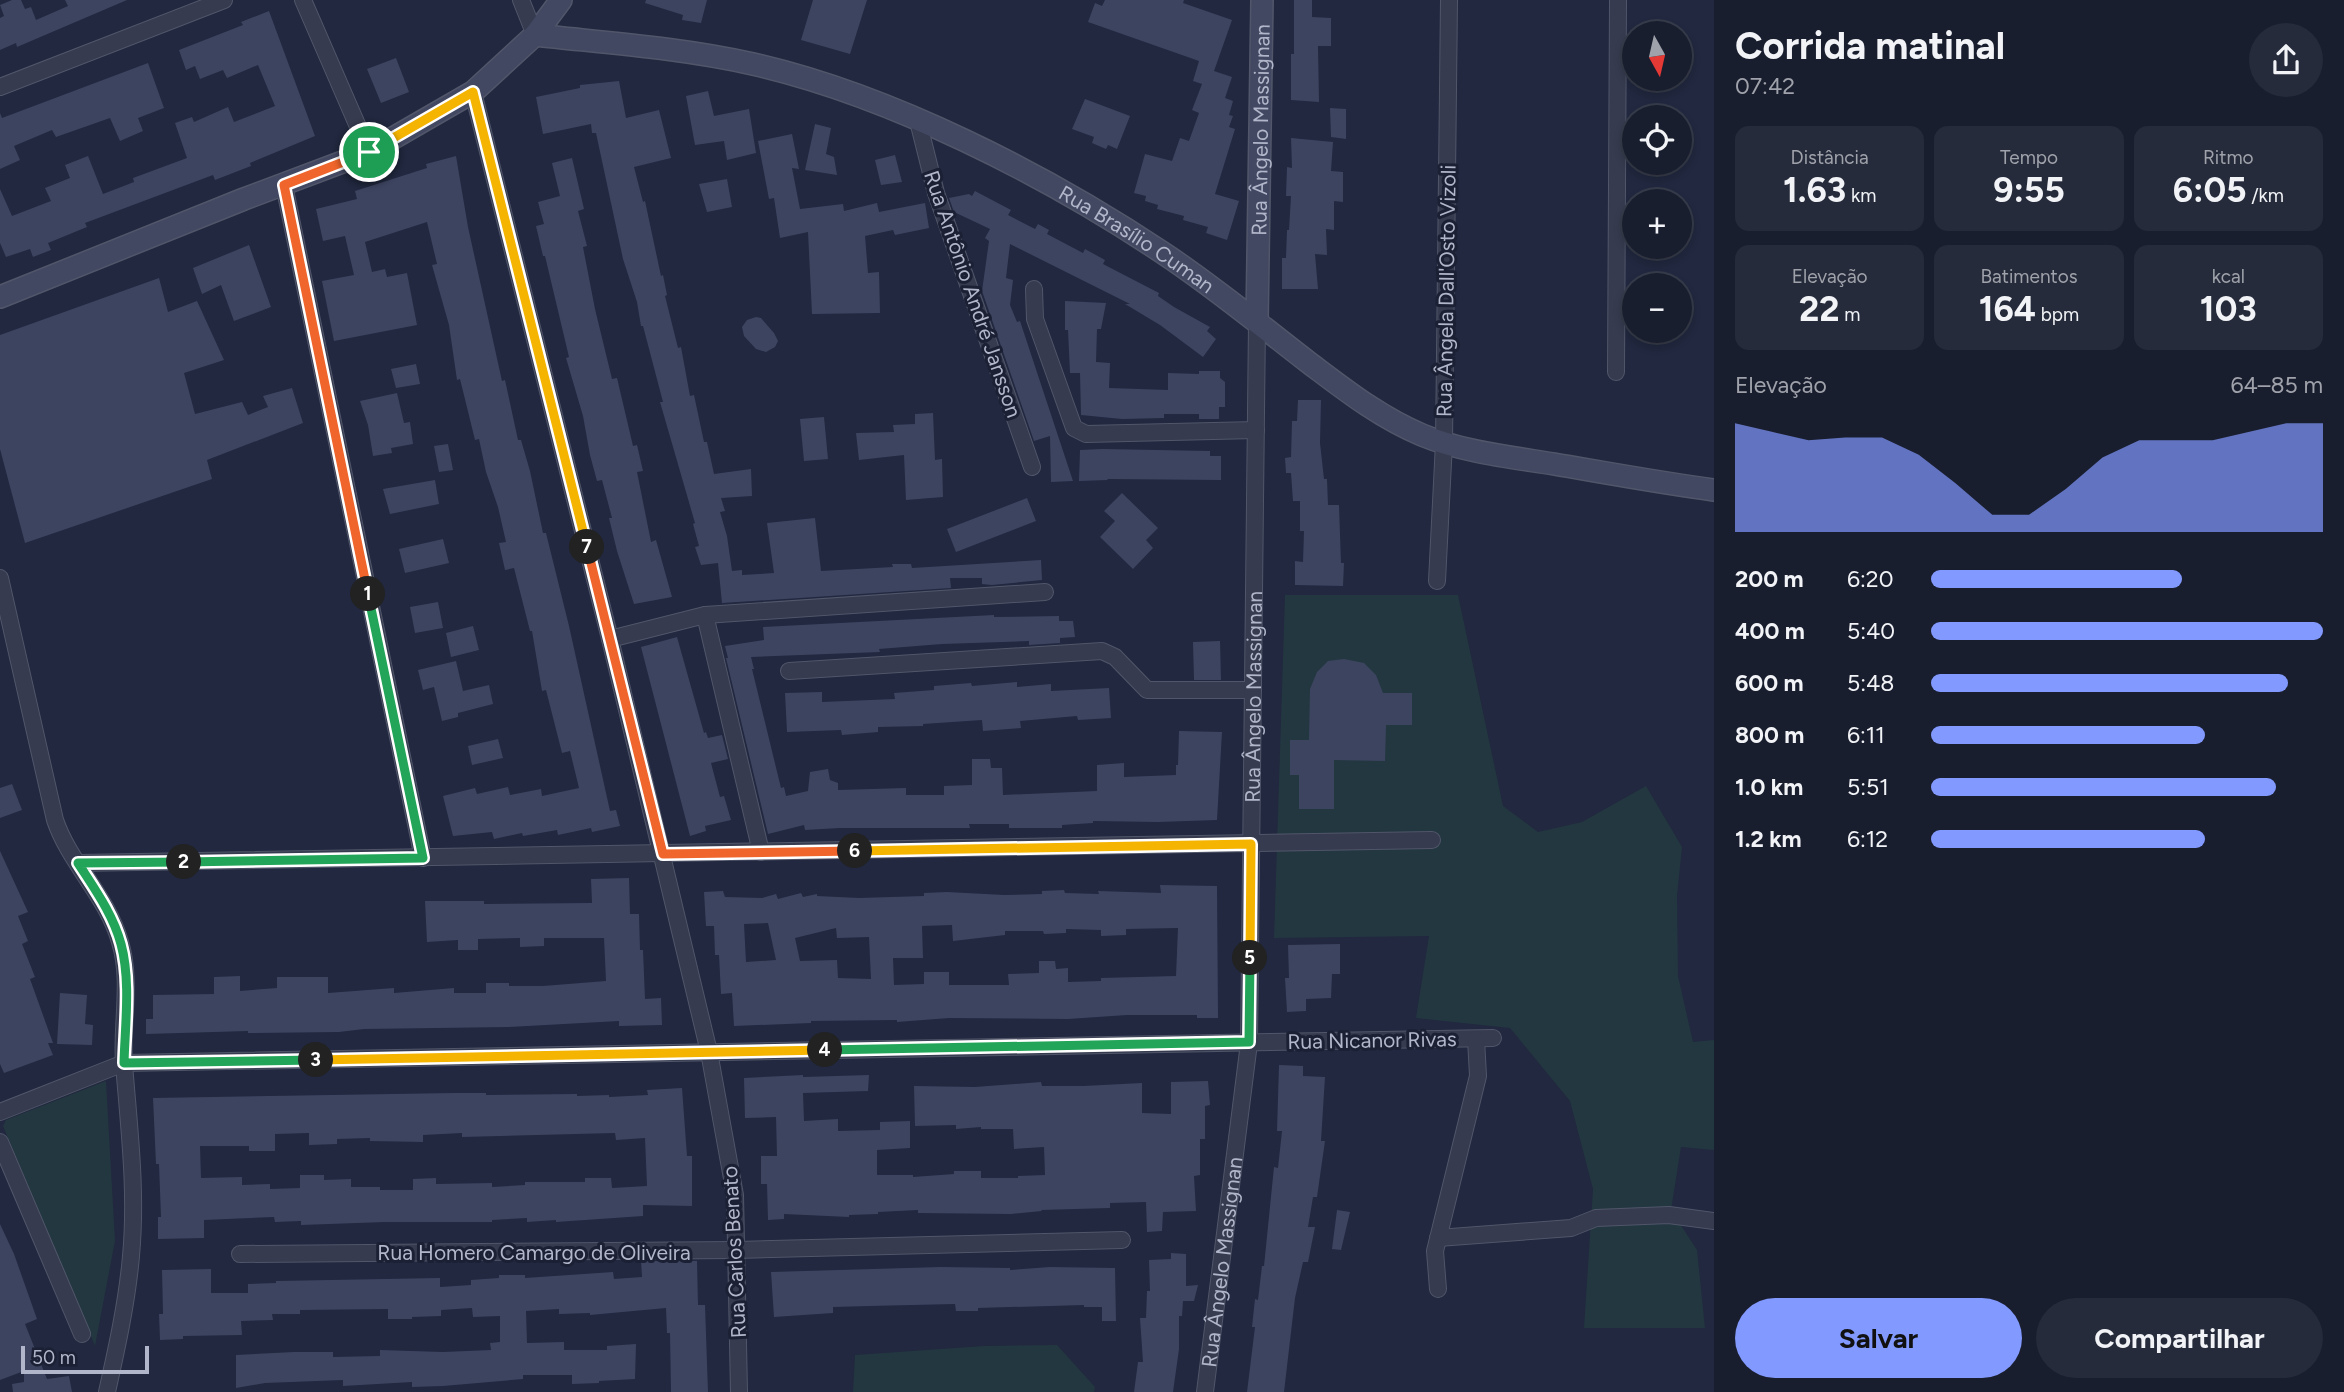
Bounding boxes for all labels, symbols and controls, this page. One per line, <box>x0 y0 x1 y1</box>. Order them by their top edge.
north arrow <box>1622 21 1692 91</box>
map controls <box>1622 21 1692 343</box>
text: Corrida matinal <box>1735 23 2005 69</box>
button: share <box>2249 23 2323 97</box>
street label: Rua Ângelo Massignan <box>1246 24 1274 236</box>
text: 07:42 <box>1735 72 1795 100</box>
button: locate <box>1622 105 1692 175</box>
pin <box>339 122 399 182</box>
icon: arrive <box>350 133 388 171</box>
text: Distância <box>1791 146 1869 169</box>
text: Tempo <box>2000 146 2058 169</box>
text: Ritmo <box>2203 146 2254 169</box>
street label: Rua Ângela Dall'Osto Vizoli <box>1431 165 1461 417</box>
street label: Rua Antônio André Jansson <box>919 167 1027 421</box>
text: 1.63 <box>1783 169 1846 211</box>
text: 9:55 <box>1993 169 2065 211</box>
text: 6:05 <box>2173 169 2247 211</box>
street label: Rua Brasílio Cuman <box>1055 180 1220 298</box>
text: km <box>1846 184 1876 207</box>
text: /km <box>2247 184 2284 207</box>
button: + <box>1622 189 1692 259</box>
text: Elevação <box>1792 265 1868 288</box>
text: Batimentos <box>1980 265 2078 288</box>
text: kcal <box>2212 265 2245 288</box>
button: − <box>1622 273 1692 343</box>
text: 22 <box>1799 288 1839 330</box>
text: 164 <box>1979 288 2036 330</box>
text: 103 <box>2200 288 2257 330</box>
text: m <box>1839 303 1860 326</box>
text: bpm <box>2036 303 2079 326</box>
text: Elevação <box>1735 371 1827 399</box>
text: 64–85 m <box>2230 371 2323 399</box>
pin: 7 <box>570 530 604 564</box>
text: 7 <box>581 535 592 558</box>
text: 200 m <box>1735 565 1804 593</box>
text: 6:20 <box>1847 565 1893 593</box>
pin: 1 <box>350 576 386 612</box>
text: 1 <box>363 582 372 605</box>
street label: Rua Ângelo Massignan <box>1239 591 1267 803</box>
text: 400 m <box>1735 617 1805 645</box>
text: 5:40 <box>1847 617 1895 645</box>
text: 600 m <box>1735 669 1804 697</box>
text: 5:48 <box>1847 669 1894 697</box>
text: 800 m <box>1735 721 1804 749</box>
text: 6:11 <box>1847 721 1885 749</box>
text: 1.0 km <box>1735 773 1803 801</box>
text: 5:51 <box>1847 773 1889 801</box>
text: 1.2 km <box>1735 825 1802 853</box>
text: 6:12 <box>1847 825 1888 853</box>
pin: 6 <box>838 834 872 868</box>
text: 6 <box>849 839 860 862</box>
pin: 2 <box>166 844 202 880</box>
text: 2 <box>178 850 189 873</box>
pin: 5 <box>1232 940 1268 976</box>
text: 5 <box>1244 946 1255 969</box>
street label: Rua Nicanor Rivas <box>1287 1026 1457 1054</box>
pin: 4 <box>808 1032 842 1068</box>
text: 4 <box>818 1038 831 1061</box>
pin: 3 <box>298 1042 334 1078</box>
text: 3 <box>310 1048 321 1071</box>
street label: Rua Ângelo Massignan <box>1196 1155 1247 1369</box>
street label: Rua Carlos Benato <box>717 1165 751 1339</box>
street label: Rua Homero Camargo de Oliveira <box>377 1240 691 1265</box>
button: Salvar <box>1735 1298 2022 1378</box>
button: Compartilhar <box>2036 1298 2323 1378</box>
scale bar <box>21 1343 149 1375</box>
text: 50 m <box>32 1346 76 1369</box>

